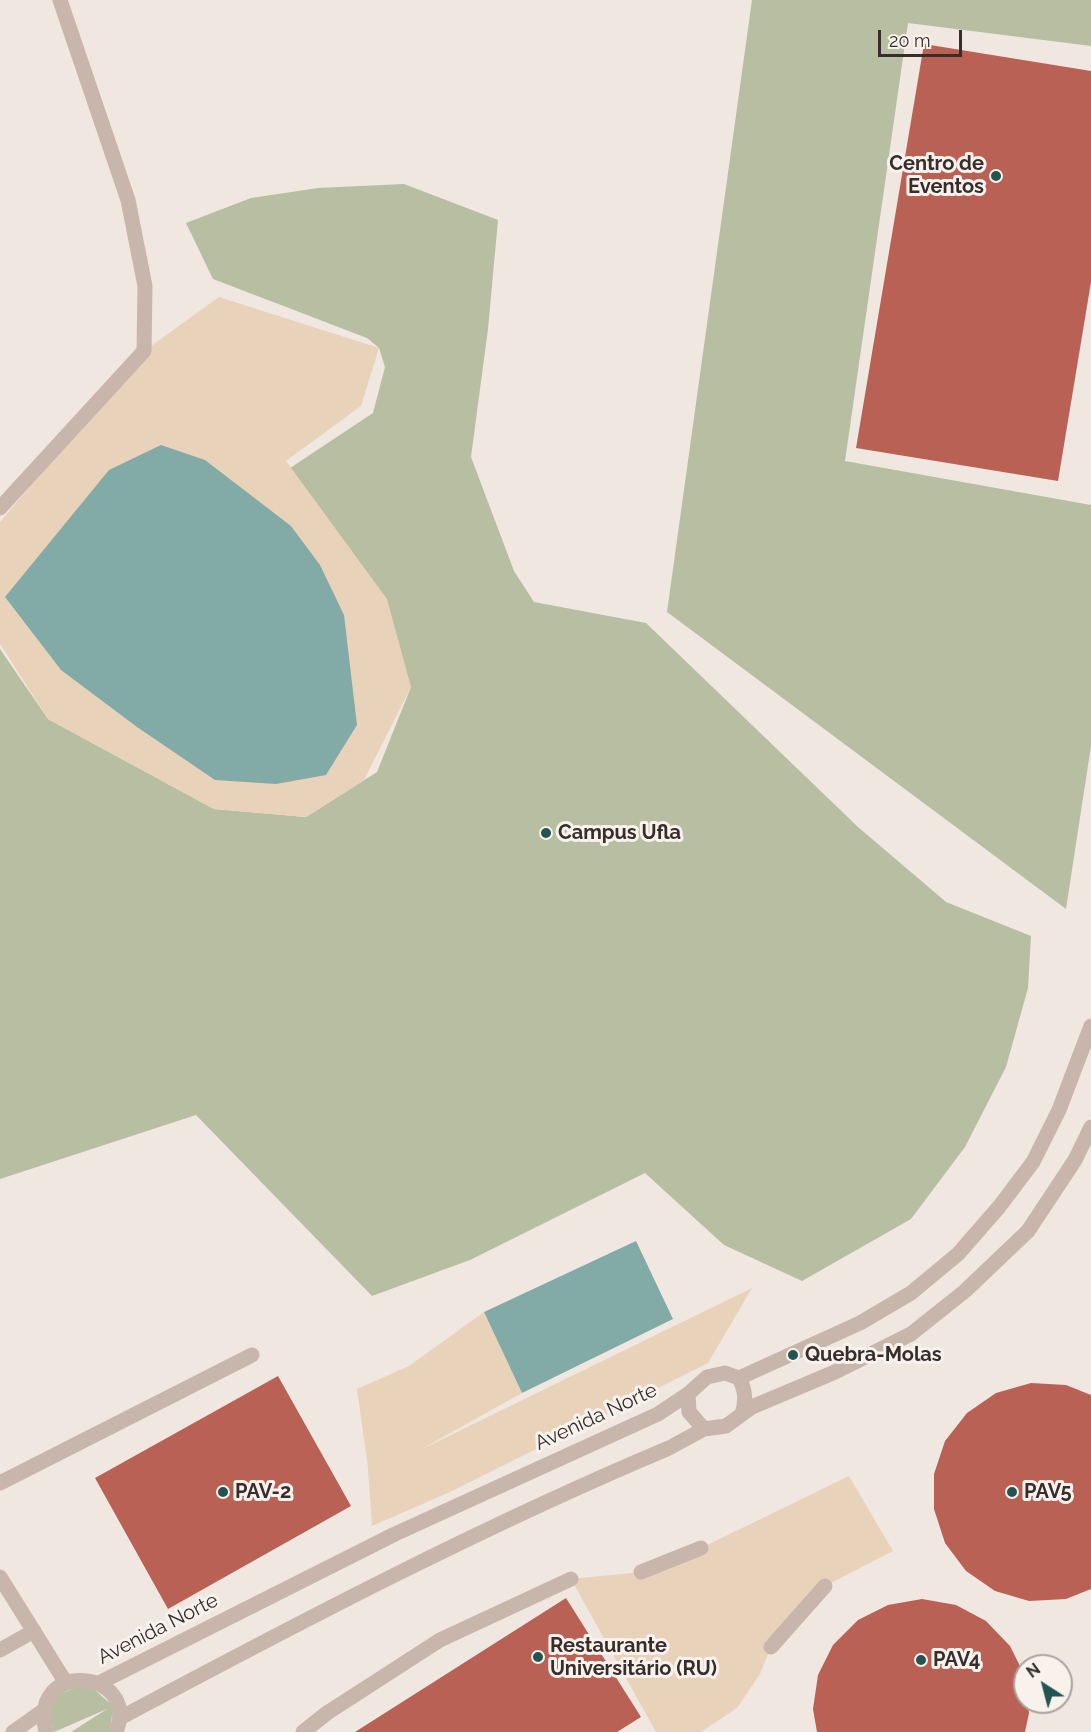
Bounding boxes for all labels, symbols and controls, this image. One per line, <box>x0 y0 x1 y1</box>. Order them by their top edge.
scale bar <box>881 18 965 56</box>
text: 20 m <box>889 30 931 51</box>
place label: Centro de Eventos <box>889 152 984 199</box>
marker: Centro de Eventos <box>989 169 1003 183</box>
place label: Campus Ufla <box>558 821 681 845</box>
marker: Campus Ufla <box>539 826 553 840</box>
place label: Quebra-Molas <box>805 1343 942 1367</box>
marker: Quebra-Molas <box>786 1348 800 1362</box>
street label: Avenida Norte <box>531 1378 661 1456</box>
place label: PAV-2 <box>235 1480 291 1504</box>
place label: PAV5 <box>1024 1480 1072 1504</box>
marker: PAV-2 <box>216 1485 230 1499</box>
marker: PAV5 <box>1005 1485 1019 1499</box>
street label: Avenida Norte <box>94 1588 222 1670</box>
place label: Restaurante Universitário (RU) <box>550 1634 717 1681</box>
place label: PAV4 <box>933 1648 980 1672</box>
marker: Restaurante Universitário (RU) <box>531 1650 545 1664</box>
marker: PAV4 <box>914 1653 928 1667</box>
north arrow <box>1013 1654 1073 1714</box>
text: N <box>1023 1659 1044 1682</box>

